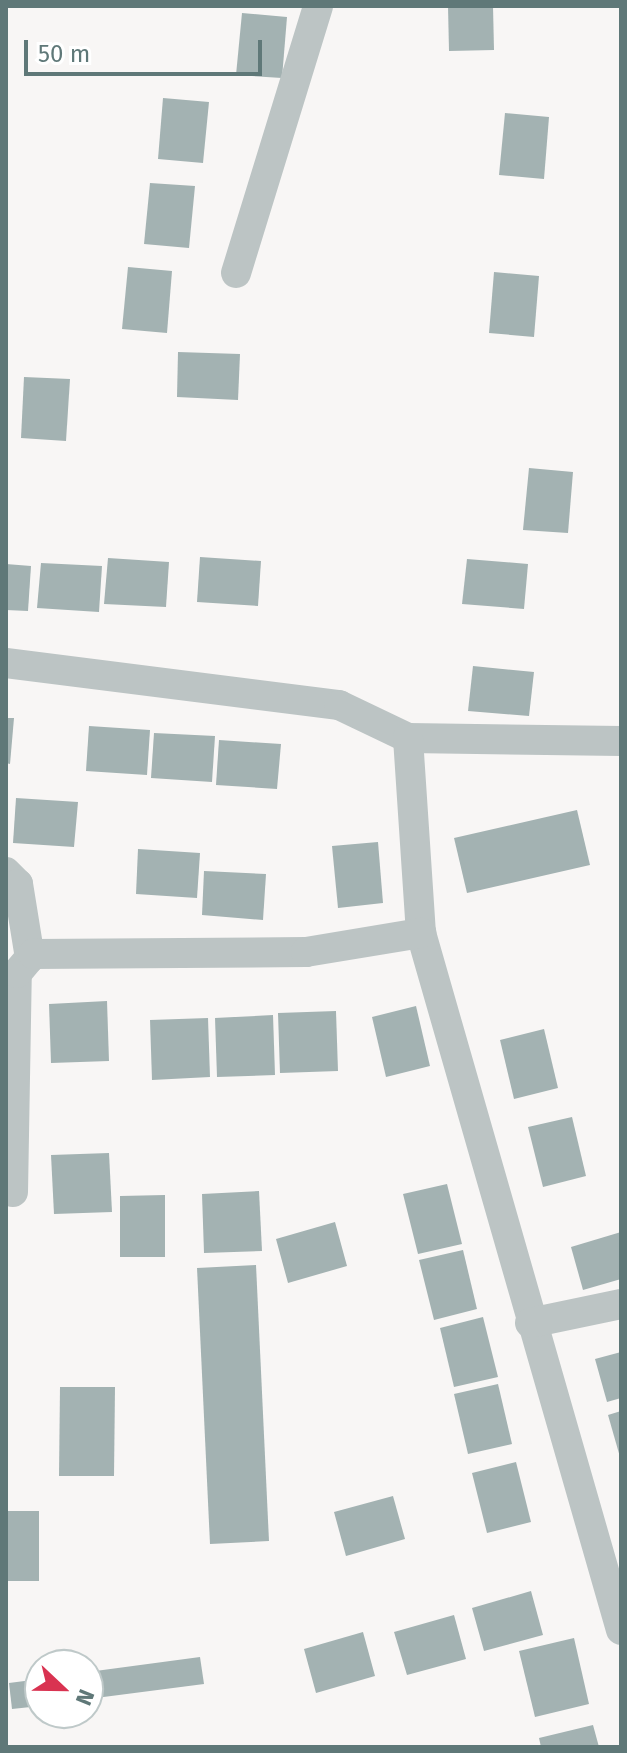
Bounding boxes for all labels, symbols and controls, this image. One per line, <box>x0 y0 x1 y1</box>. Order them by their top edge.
scale bar <box>28 24 266 74</box>
text: 50 m <box>38 40 90 68</box>
north arrow <box>24 1649 104 1729</box>
text: N <box>70 1686 100 1709</box>

